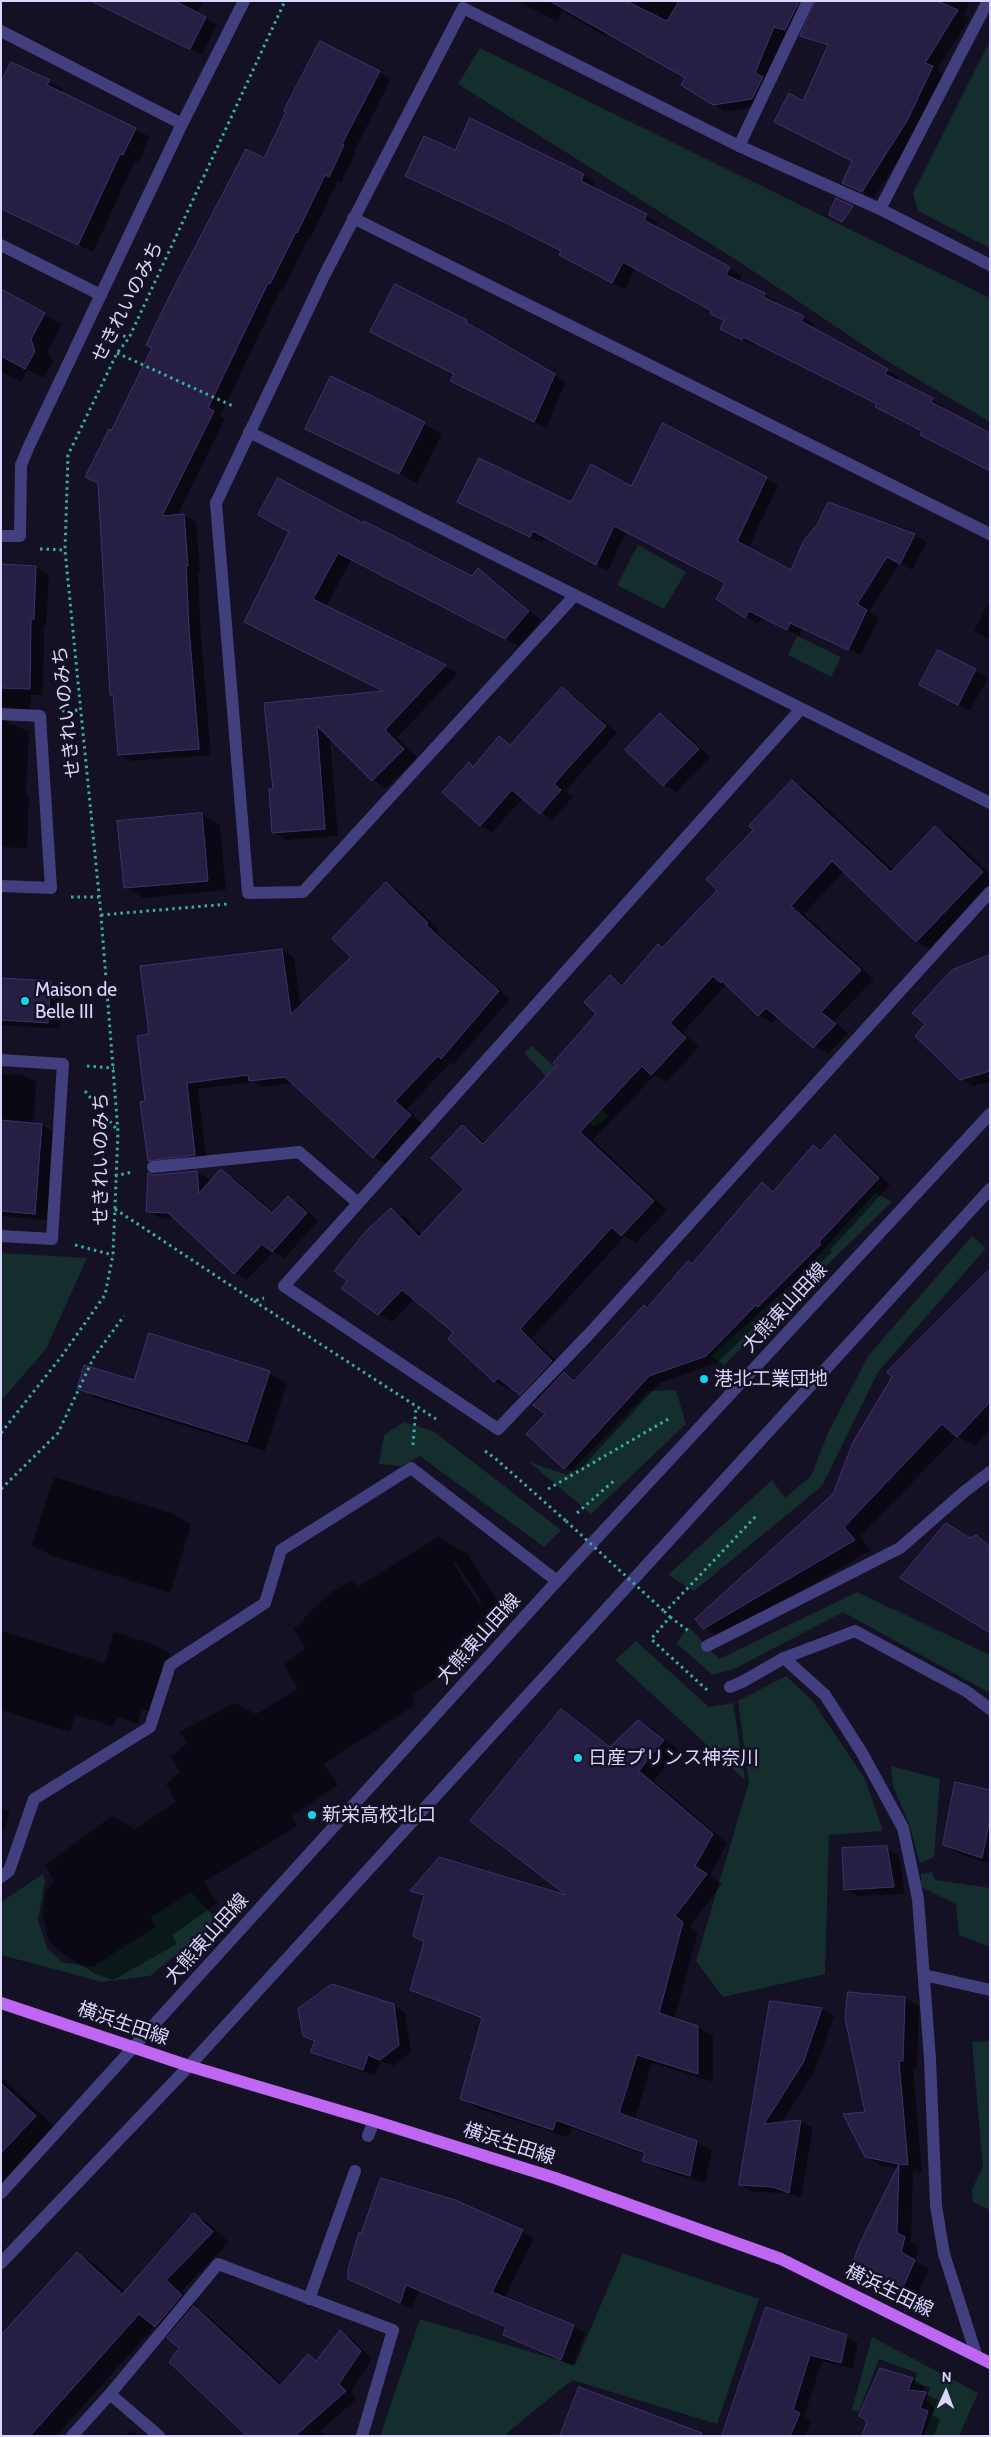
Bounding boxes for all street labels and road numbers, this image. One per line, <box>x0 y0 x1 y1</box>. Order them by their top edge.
street label: せきれいのみち <box>88 238 168 366</box>
street label: せきれいのみち <box>49 645 85 779</box>
street label: せきれいのみち <box>90 1093 112 1225</box>
street label: 大熊東山田線 <box>738 1259 832 1357</box>
street label: 大熊東山田線 <box>432 1589 526 1689</box>
street label: 大熊東山田線 <box>160 1889 254 1989</box>
street label: 横浜生田線 <box>74 1998 172 2050</box>
street label: 横浜生田線 <box>460 2118 558 2170</box>
street label: 横浜生田線 <box>841 2260 937 2322</box>

